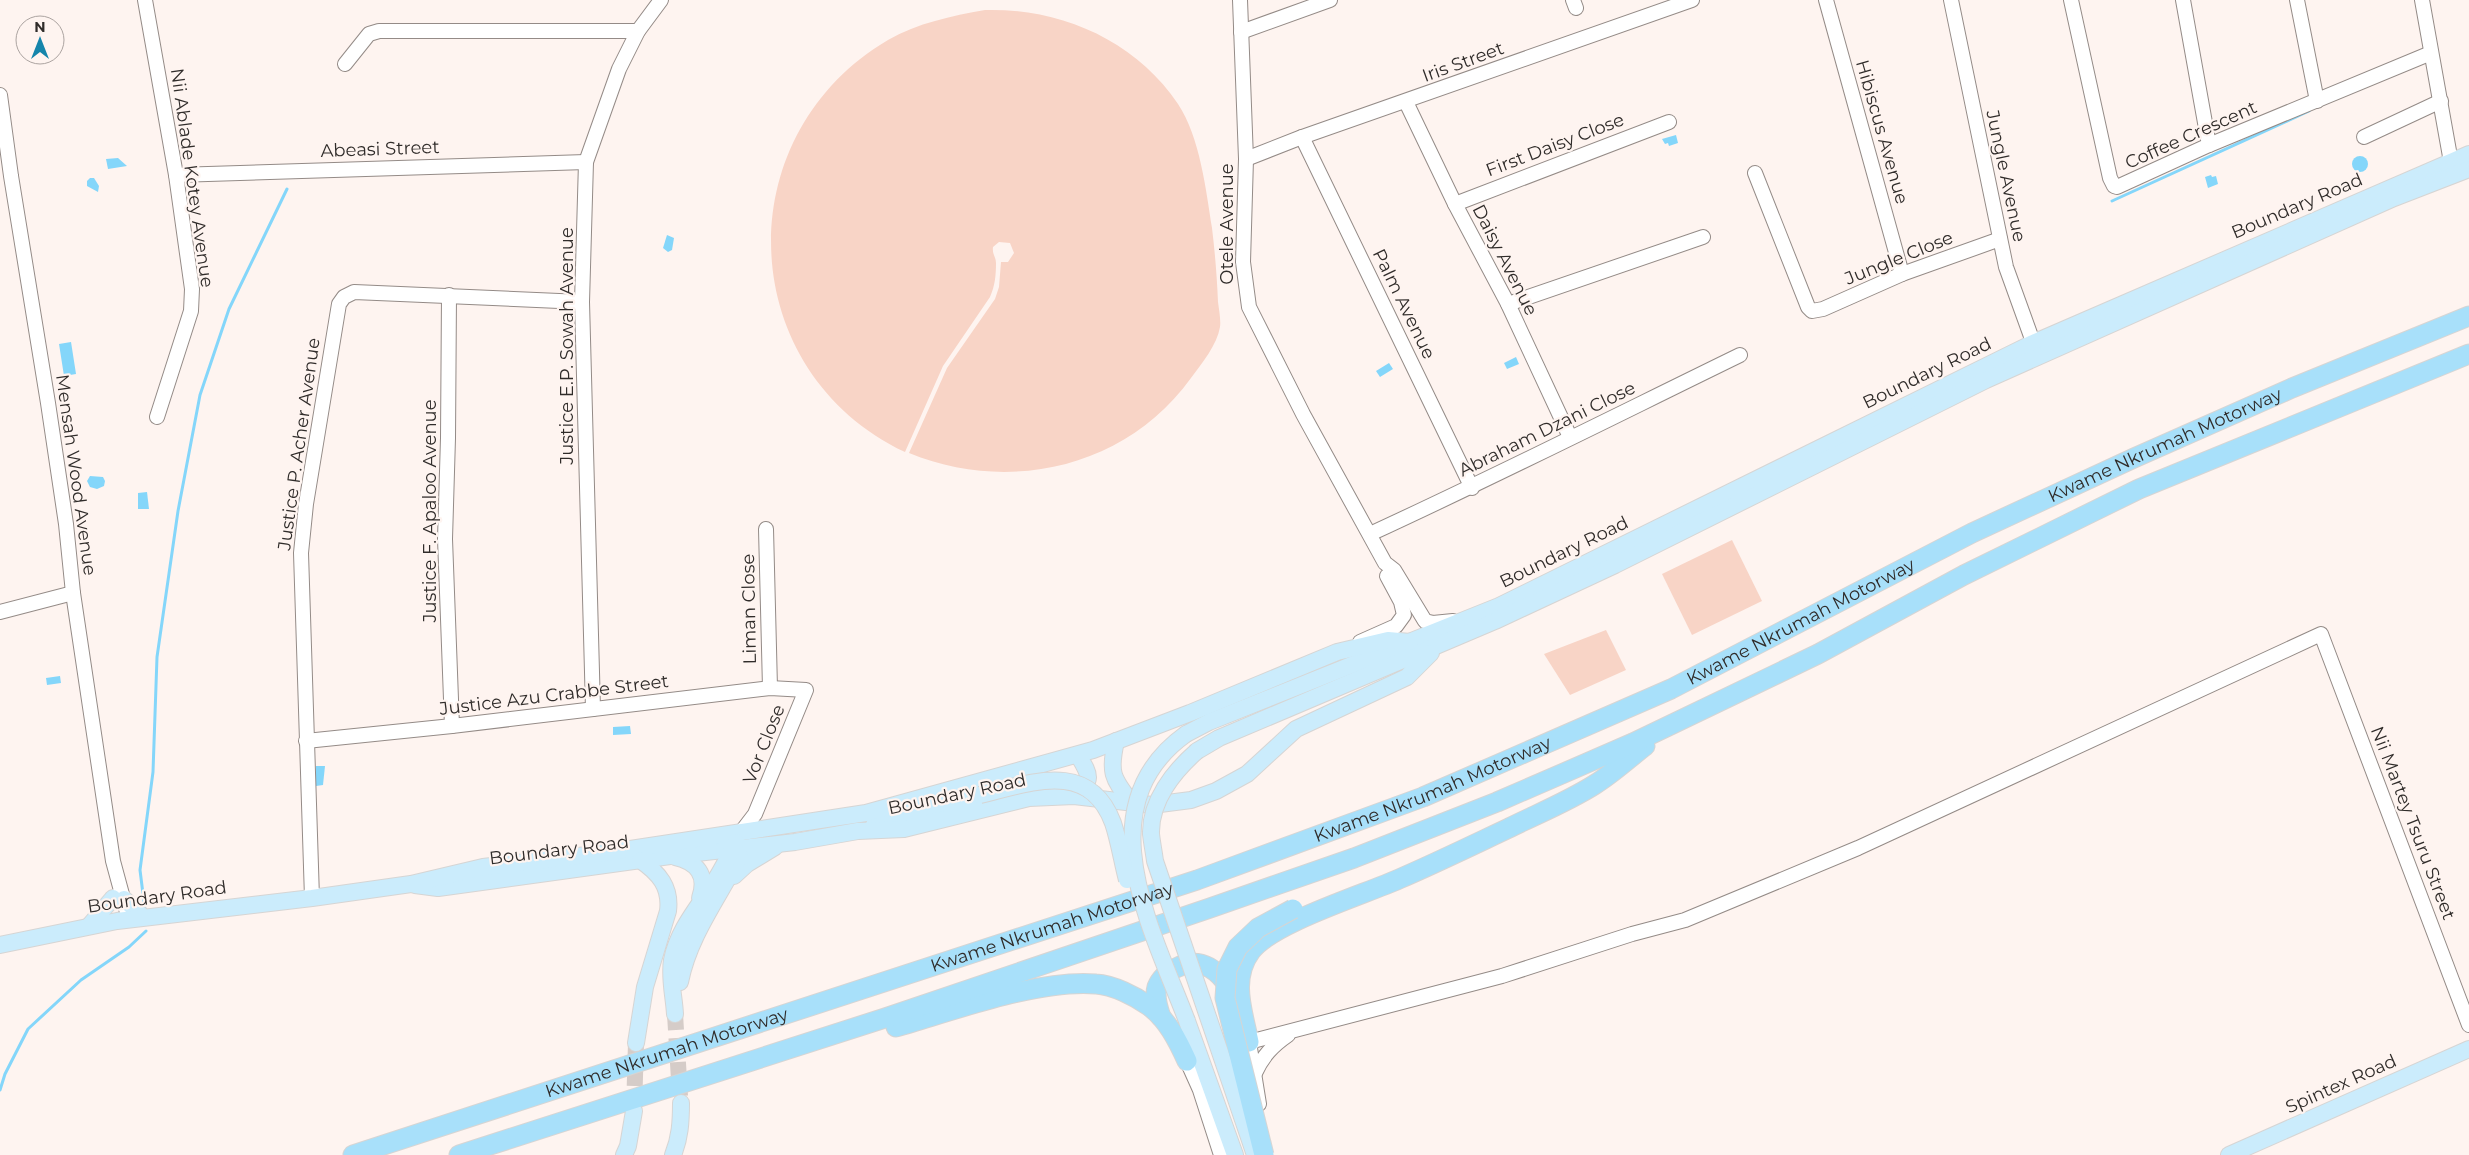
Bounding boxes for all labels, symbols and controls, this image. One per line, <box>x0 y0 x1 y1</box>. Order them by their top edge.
north arrow <box>15 15 65 65</box>
text: N <box>34 18 46 36</box>
street label: Iris Street <box>1419 37 1507 87</box>
street label: Hibiscus Avenue <box>1851 57 1913 207</box>
street label: Nii Ablade Kotey Avenue <box>166 67 218 289</box>
street label: Coffee Crescent <box>2122 96 2260 174</box>
street label: Jungle Avenue <box>1981 107 2031 244</box>
street label: First Daisy Close <box>1483 108 1627 181</box>
street label: Abeasi Street <box>320 136 440 162</box>
street label: Otele Avenue <box>1216 163 1238 285</box>
street label: Boundary Road <box>2228 168 2366 244</box>
street label: Daisy Avenue <box>1468 201 1542 319</box>
street label: Jungle Close <box>1841 226 1956 290</box>
street label: Justice E.P. Sowah Avenue <box>556 227 578 466</box>
street label: Palm Avenue <box>1368 245 1440 363</box>
street label: Boundary Road <box>1859 332 1995 414</box>
street label: Justice P. Acher Avenue <box>273 336 325 553</box>
street label: Mensah Wood Avenue <box>51 373 101 577</box>
street label: Abraham Dzani Close <box>1455 377 1639 481</box>
street label: Kwame Nkrumah Motorway <box>2045 383 2285 507</box>
street label: Justice F. Apaloo Avenue <box>419 399 441 624</box>
street label: Boundary Road <box>1496 511 1632 593</box>
street label: Liman Close <box>737 553 761 664</box>
street label: Kwame Nkrumah Motorway <box>1683 553 1919 690</box>
street label: Justice Azu Crabbe Street <box>437 670 670 720</box>
street label: Vor Close <box>738 701 790 787</box>
street label: Nii Martey Tsuru Street <box>2366 723 2460 923</box>
street label: Kwame Nkrumah Motorway <box>1311 731 1555 847</box>
street label: Boundary Road <box>886 769 1028 819</box>
street label: Boundary Road <box>488 831 630 869</box>
street label: Boundary Road <box>86 876 228 918</box>
street label: Kwame Nkrumah Motorway <box>928 877 1176 977</box>
street label: Kwame Nkrumah Motorway <box>543 1003 791 1103</box>
street label: Spintex Road <box>2282 1050 2400 1118</box>

